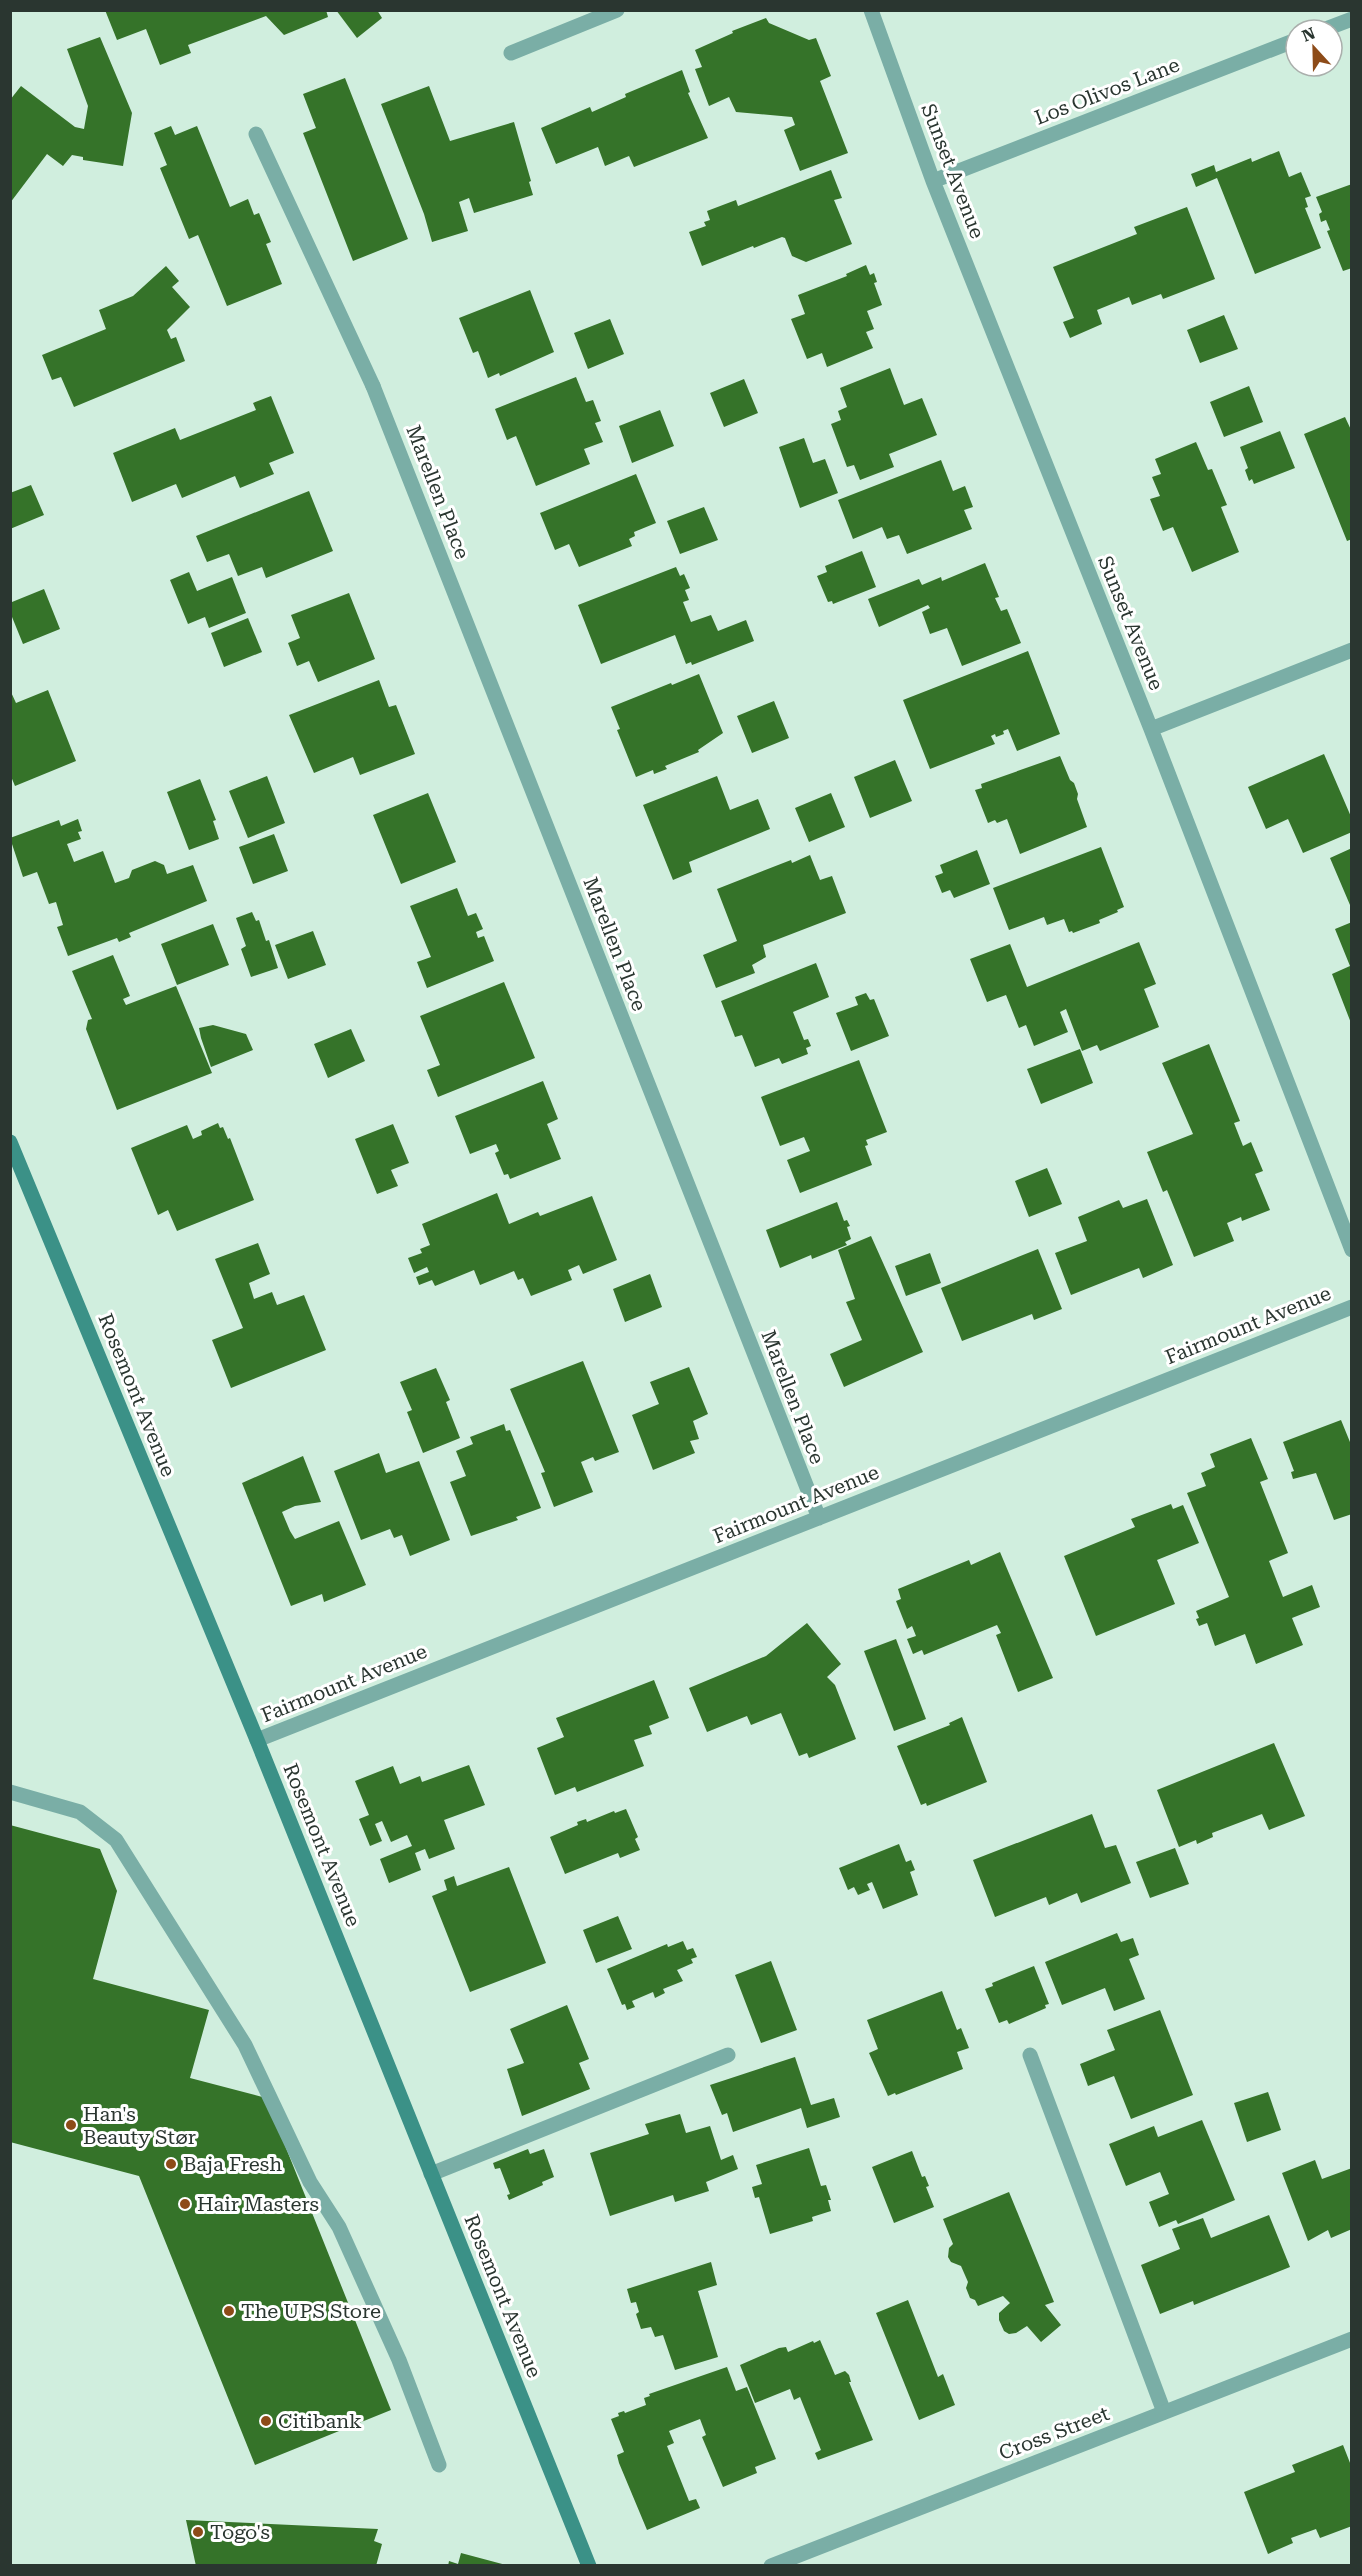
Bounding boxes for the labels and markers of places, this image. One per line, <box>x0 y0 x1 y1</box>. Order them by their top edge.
place label: Han's Beauty Stør <box>83 2102 196 2149</box>
marker: Han's Beauty Stør <box>64 2118 78 2132</box>
place label: Baja Fresh <box>183 2152 282 2176</box>
marker: Baja Fresh <box>164 2157 178 2171</box>
place label: Hair Masters <box>197 2192 319 2216</box>
marker: Hair Masters <box>178 2197 192 2211</box>
place label: The UPS Store <box>241 2299 381 2323</box>
marker: The UPS Store <box>222 2304 236 2318</box>
place label: Citibank <box>278 2409 362 2433</box>
marker: Citibank <box>259 2414 273 2428</box>
place label: Togo's <box>210 2520 270 2544</box>
marker: Togo's <box>191 2525 205 2539</box>

